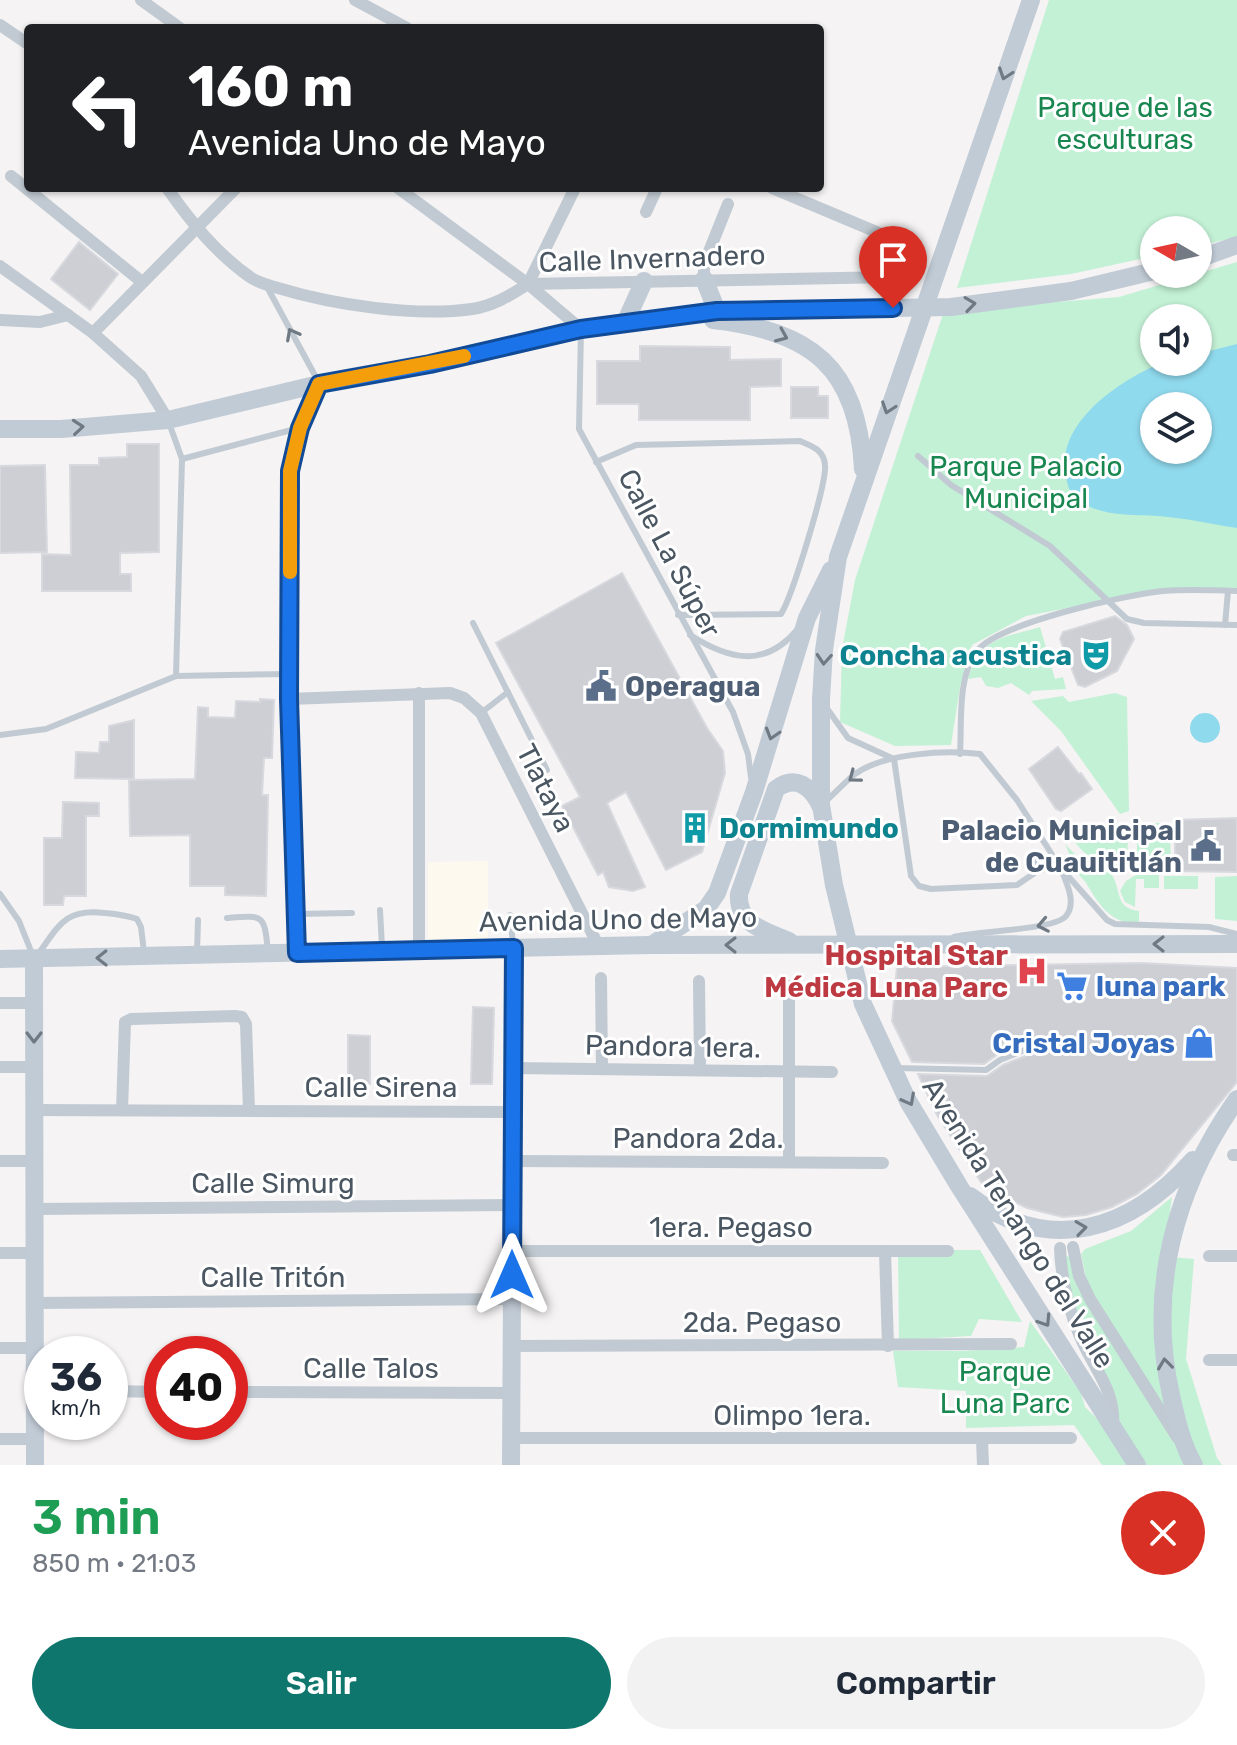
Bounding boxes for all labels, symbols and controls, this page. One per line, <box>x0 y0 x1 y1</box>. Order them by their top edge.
text: 160 m <box>188 54 354 120</box>
icon: left <box>56 56 160 160</box>
one-way arrow <box>998 66 1014 80</box>
park label: Parque de las esculturas <box>1037 91 1213 156</box>
text: Avenida Uno de Mayo <box>188 121 546 164</box>
north arrow <box>1140 216 1212 288</box>
map controls <box>1140 216 1212 464</box>
pin <box>859 226 927 308</box>
street label: Calle Invernadero <box>538 238 766 279</box>
icon: arrive <box>871 238 915 282</box>
one-way arrow <box>963 296 977 313</box>
button: sound <box>1140 304 1212 376</box>
one-way arrow <box>774 326 788 342</box>
one-way arrow <box>286 328 302 342</box>
button: layers <box>1140 392 1212 464</box>
one-way arrow <box>881 401 898 415</box>
one-way arrow <box>72 419 85 436</box>
park label: Parque Palacio Municipal <box>929 450 1123 515</box>
street label: Calle La Súper <box>611 464 728 643</box>
theatre icon: Concha acustica <box>1079 638 1113 672</box>
place label: Concha acustica <box>840 639 1072 672</box>
one-way arrow <box>816 653 833 666</box>
public building icon: Operagua <box>584 669 618 703</box>
place label: Operagua <box>625 670 760 703</box>
one-way arrow <box>765 727 781 741</box>
street label: Tlataya <box>509 739 582 838</box>
one-way arrow <box>849 767 863 781</box>
building icon: Dormimundo <box>678 811 712 845</box>
place label: Dormimundo <box>719 812 899 845</box>
place label: Palacio Municipal de Cuauititlán <box>941 814 1182 879</box>
public building icon: Palacio Municipal de Cuauititlán <box>1189 829 1223 863</box>
street label: Avenida Uno de Mayo <box>479 901 757 938</box>
one-way arrow <box>1036 915 1050 932</box>
one-way arrow <box>1152 935 1165 953</box>
one-way arrow <box>724 936 737 954</box>
place label: Hospital Star Médica Luna Parc <box>764 939 1008 1004</box>
one-way arrow <box>95 949 108 966</box>
hospital icon: Hospital Star Médica Luna Parc <box>1015 954 1049 988</box>
supermarket icon: luna park <box>1055 969 1089 1003</box>
place label: luna park <box>1096 970 1226 1003</box>
shop icon: Cristal Joyas <box>1182 1026 1216 1060</box>
place label: Cristal Joyas <box>992 1027 1175 1060</box>
street label: Pandora 1era. <box>585 1028 761 1065</box>
one-way arrow <box>25 1031 43 1044</box>
street label: Calle Sirena <box>305 1071 457 1104</box>
street label: Avenida Tenango del Valle <box>916 1072 1121 1374</box>
one-way arrow <box>899 1092 914 1106</box>
street label: Pandora 2da. <box>612 1122 784 1155</box>
street label: Calle Simurg <box>191 1167 355 1200</box>
street label: 1era. Pegaso <box>649 1211 813 1244</box>
one-way arrow <box>1074 1220 1088 1237</box>
position arrow <box>470 1233 554 1317</box>
street label: Calle Tritón <box>201 1261 345 1294</box>
street label: 2da. Pegaso <box>683 1306 841 1339</box>
one-way arrow <box>1036 1312 1051 1327</box>
speed limit sign: 40 <box>144 1336 248 1440</box>
street label: Calle Talos <box>303 1352 439 1385</box>
text: 36 <box>50 1354 102 1401</box>
park label: Parque Luna Parc <box>940 1355 1070 1420</box>
one-way arrow <box>1157 1357 1174 1371</box>
text: km/h <box>51 1396 101 1420</box>
street label: Olimpo 1era. <box>713 1399 871 1432</box>
text: 3 min <box>32 1489 161 1546</box>
button: close <box>1121 1491 1205 1575</box>
text: 850 m · 21:03 <box>32 1548 196 1579</box>
button: Salir <box>32 1637 611 1729</box>
button: Compartir <box>627 1637 1205 1729</box>

